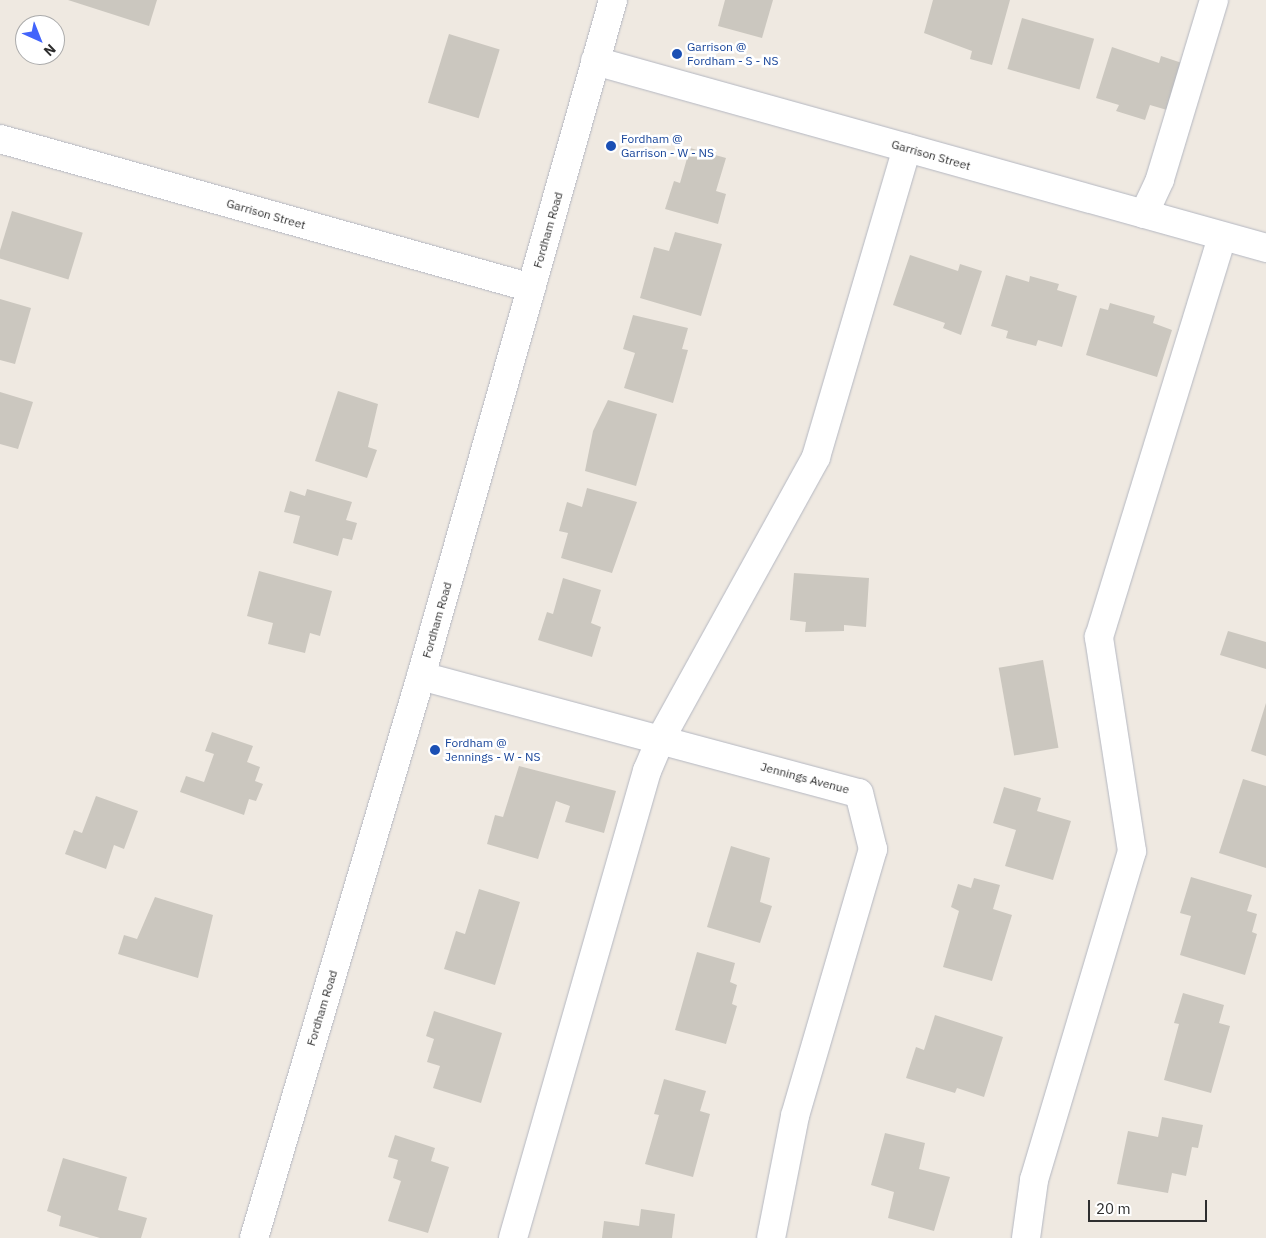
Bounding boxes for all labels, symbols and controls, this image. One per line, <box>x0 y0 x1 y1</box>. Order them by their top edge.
north arrow <box>15 15 65 65</box>
text: N <box>40 40 60 60</box>
place label: Garrison @ Fordham - S - NS <box>687 40 778 68</box>
marker: Garrison @ Fordham - S - NS <box>671 48 683 60</box>
place label: Fordham @ Garrison - W - NS <box>621 132 714 160</box>
street label: Garrison Street <box>890 137 972 173</box>
marker: Fordham @ Garrison - W - NS <box>605 140 617 152</box>
street label: Fordham Road <box>530 190 566 270</box>
street label: Garrison Street <box>225 196 307 232</box>
street label: Fordham Road <box>419 580 455 660</box>
place label: Fordham @ Jennings - W - NS <box>445 736 540 764</box>
marker: Fordham @ Jennings - W - NS <box>429 744 441 756</box>
street label: Jennings Avenue <box>759 759 851 797</box>
street label: Fordham Road <box>304 968 340 1048</box>
scale bar <box>1091 1190 1210 1222</box>
text: 20 m <box>1096 1199 1131 1218</box>

